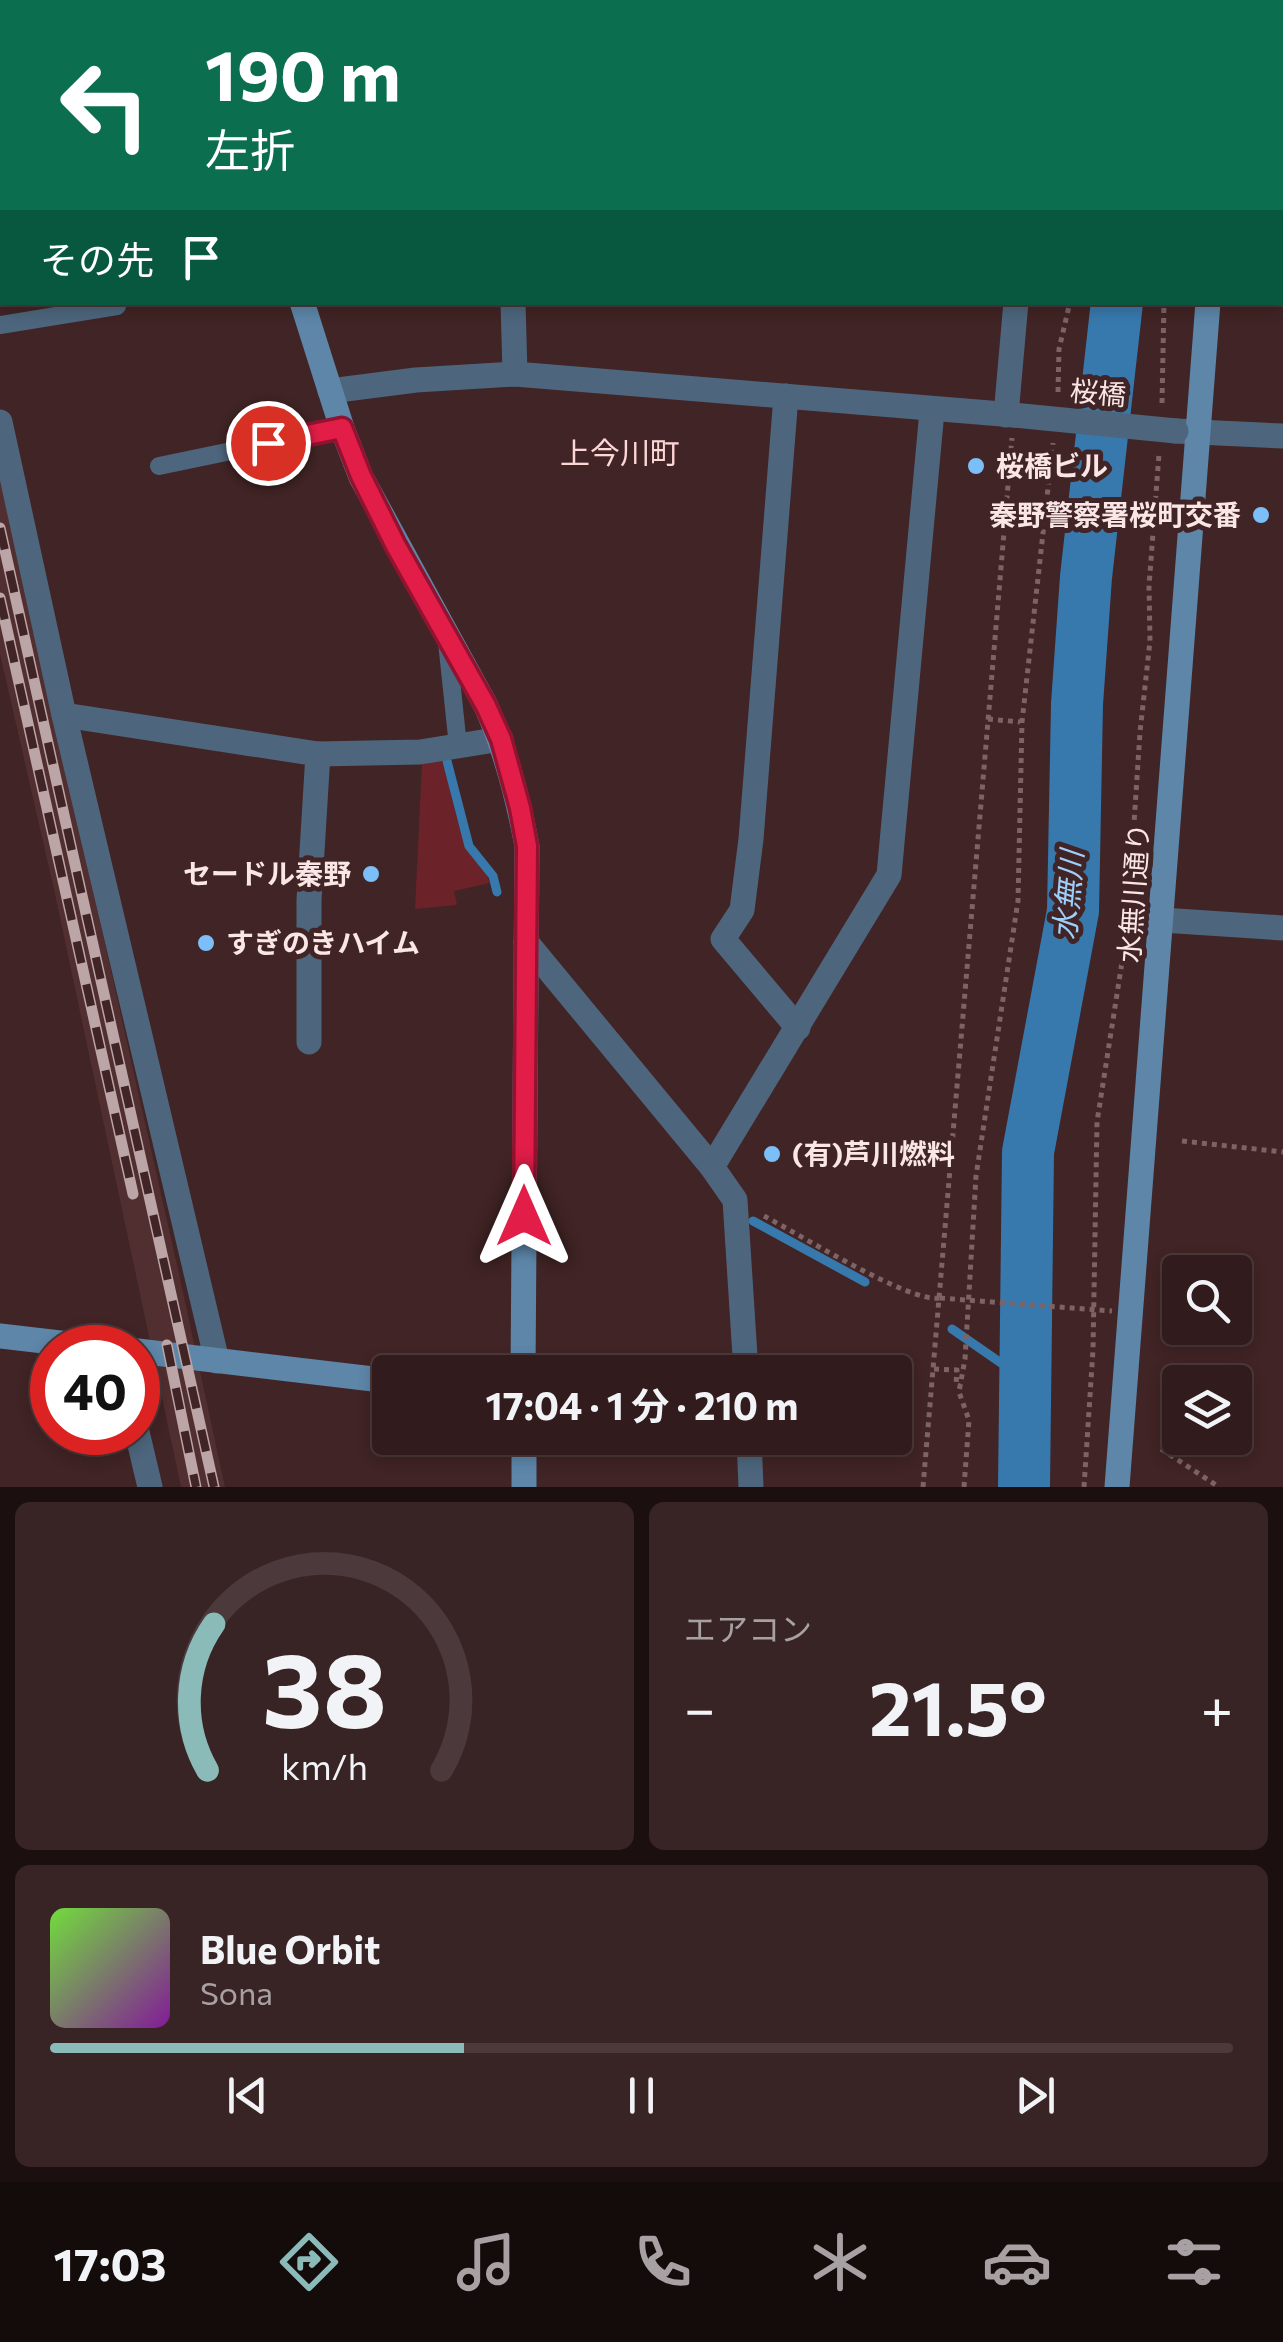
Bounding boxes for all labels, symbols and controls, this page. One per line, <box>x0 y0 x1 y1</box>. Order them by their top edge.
text: 190 m <box>205 30 401 115</box>
icon: left <box>40 40 170 170</box>
text: 左折 <box>205 121 295 176</box>
icon: arrive <box>174 230 229 285</box>
text: その先 <box>40 235 154 282</box>
street label: 桜橋 <box>1069 373 1127 411</box>
pin <box>226 401 311 486</box>
icon: arrive <box>241 416 296 471</box>
district label: 上今川町 <box>560 433 680 470</box>
place label: 桜橋ビル <box>996 448 1108 482</box>
marker: 桜橋ビル <box>965 455 987 477</box>
place label: 秦野警察署桜町交番 <box>989 497 1241 531</box>
marker: 秦野警察署桜町交番 <box>1250 504 1272 526</box>
street label: 水無川通り <box>1111 822 1155 964</box>
water label: 水無川 <box>1044 845 1089 941</box>
place label: セードル秦野 <box>183 856 351 890</box>
marker: セードル秦野 <box>360 863 382 885</box>
place label: すぎのきハイム <box>226 925 420 959</box>
marker: すぎのきハイム <box>195 932 217 954</box>
place label: (有)芦川燃料 <box>792 1136 955 1170</box>
marker: (有)芦川燃料 <box>761 1143 783 1165</box>
position arrow <box>472 1164 576 1268</box>
map controls <box>1162 1255 1252 1455</box>
button: search <box>1162 1255 1252 1345</box>
speed limit sign: 40 <box>30 1325 160 1455</box>
button: layers <box>1162 1365 1252 1455</box>
text: 17:04 · 1 分 · 210 m <box>486 1381 798 1428</box>
text: エアコン <box>684 1608 812 1648</box>
text: 38 <box>262 1622 387 1749</box>
text: 21.5° <box>869 1660 1047 1751</box>
text: − <box>684 1673 715 1740</box>
text: + <box>1201 1673 1233 1740</box>
text: km/h <box>281 1744 368 1787</box>
text: Blue Orbit <box>200 1925 380 1972</box>
text: Sona <box>200 1972 273 2012</box>
icon: previous <box>220 2068 275 2123</box>
icon: pause <box>614 2068 669 2123</box>
icon: next <box>1008 2068 1063 2123</box>
icon: directions <box>274 2227 344 2297</box>
icon: music <box>451 2227 521 2297</box>
icon: phone <box>628 2227 698 2297</box>
icon: climate <box>805 2227 875 2297</box>
icon: car <box>982 2227 1052 2297</box>
icon: filters <box>1159 2227 1229 2297</box>
text: 17:03 <box>54 2235 166 2290</box>

